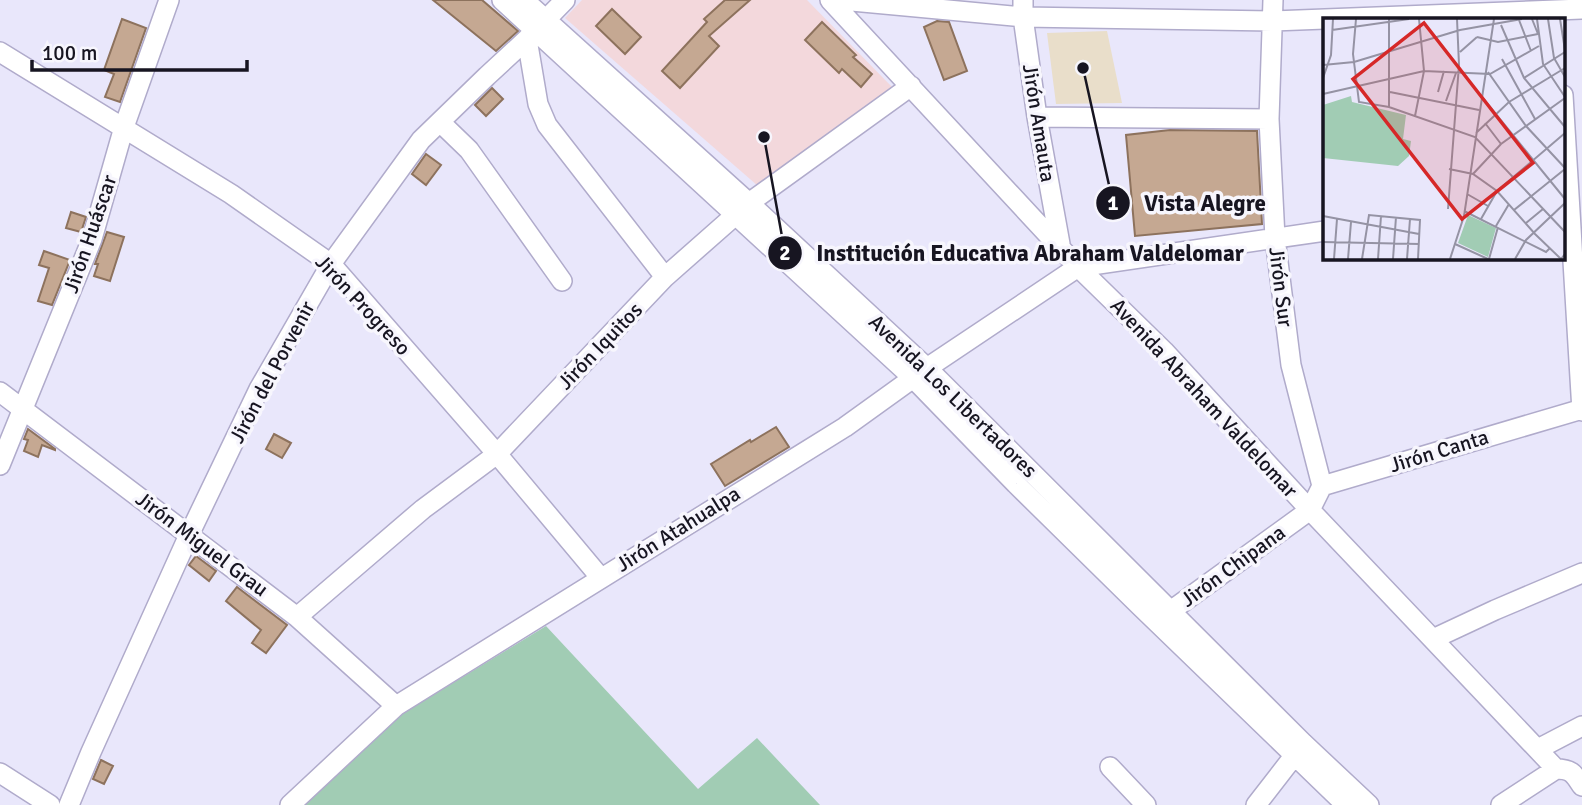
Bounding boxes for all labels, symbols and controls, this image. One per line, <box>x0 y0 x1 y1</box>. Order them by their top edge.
inset map <box>1323 18 1564 259</box>
scale bar <box>32 28 247 72</box>
text: 100 m <box>42 40 97 66</box>
street label: Jirón Amauta <box>1017 62 1061 184</box>
street label: Jirón Huáscar <box>58 171 122 296</box>
callout: Vista Alegre <box>1096 181 1280 225</box>
text: Vista Alegre <box>1144 189 1266 218</box>
text: 1 <box>1107 190 1119 216</box>
callout: Institución Educativa Abraham Valdelomar <box>767 231 1258 275</box>
text: Institución Educativa Abraham Valdelomar <box>816 239 1245 268</box>
text: 2 <box>779 240 791 266</box>
street label: Jirón Sur <box>1263 246 1299 329</box>
street label: Jirón Progreso <box>310 249 416 361</box>
street label: Avenida Abraham Valdelomar <box>1105 293 1303 503</box>
street label: Jirón del Porvenir <box>224 296 320 447</box>
street label: Jirón Iquitos <box>552 297 648 395</box>
street label: Avenida Los Libertadores <box>863 309 1043 483</box>
street label: Jirón Canta <box>1386 424 1492 478</box>
street label: Jirón Atahualpa <box>611 481 745 577</box>
street label: Jirón Miguel Grau <box>131 486 273 602</box>
street label: Jirón Chipana <box>1176 519 1290 613</box>

